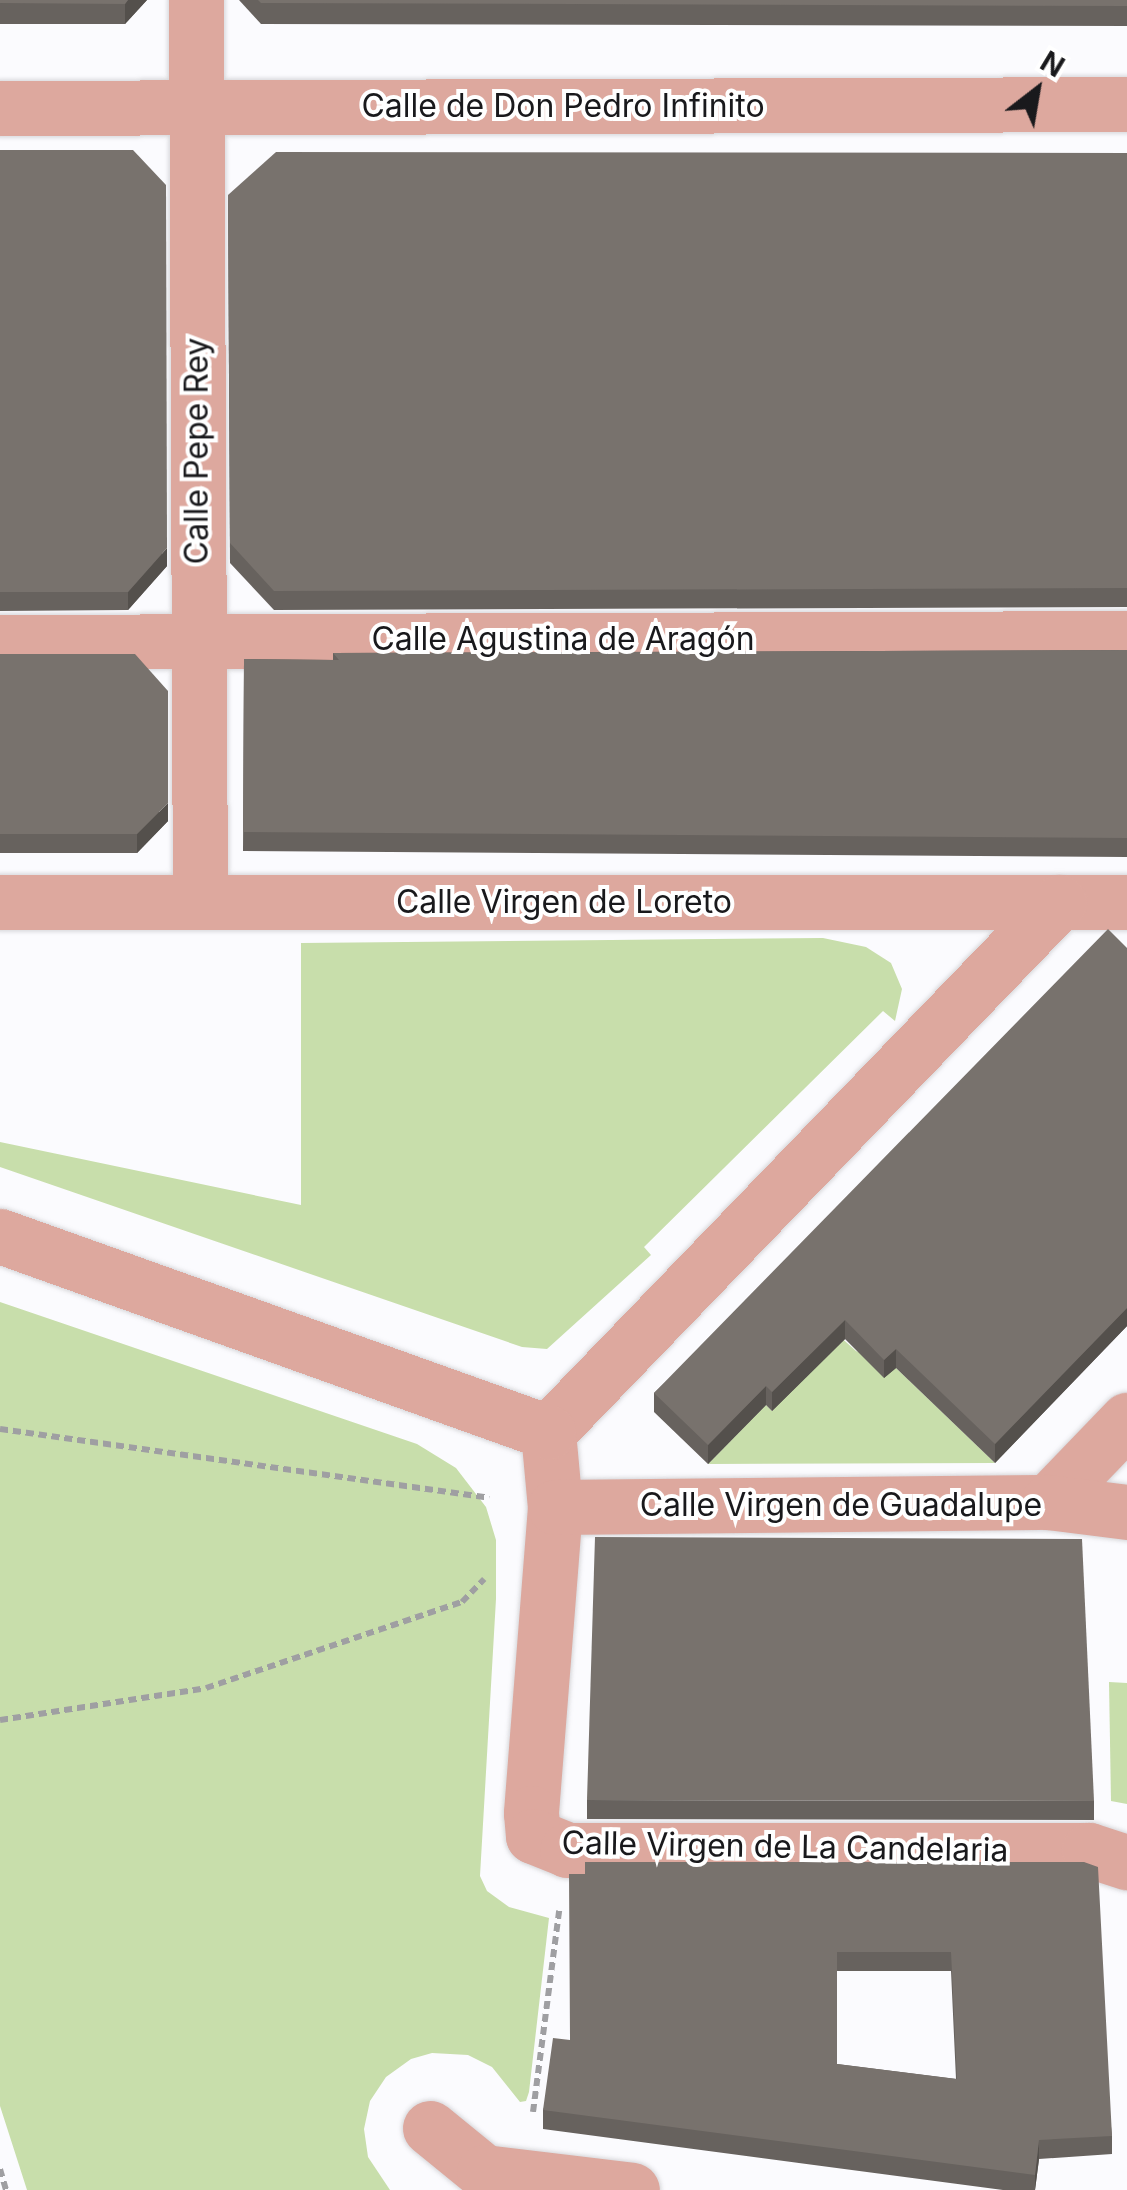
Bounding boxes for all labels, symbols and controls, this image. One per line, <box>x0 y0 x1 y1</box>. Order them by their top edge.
north arrow <box>987 40 1087 140</box>
text: N <box>1035 44 1070 84</box>
street label: Calle de Don Pedro Infinito <box>361 87 765 125</box>
street label: Calle Pepe Rey <box>178 338 216 564</box>
street label: Calle Agustina de Aragón <box>371 620 755 658</box>
street label: Calle Virgen de Loreto <box>396 883 732 921</box>
street label: Calle Virgen de Guadalupe <box>640 1486 1042 1524</box>
street label: Calle Virgen de La Candelaria <box>561 1824 1009 1870</box>

